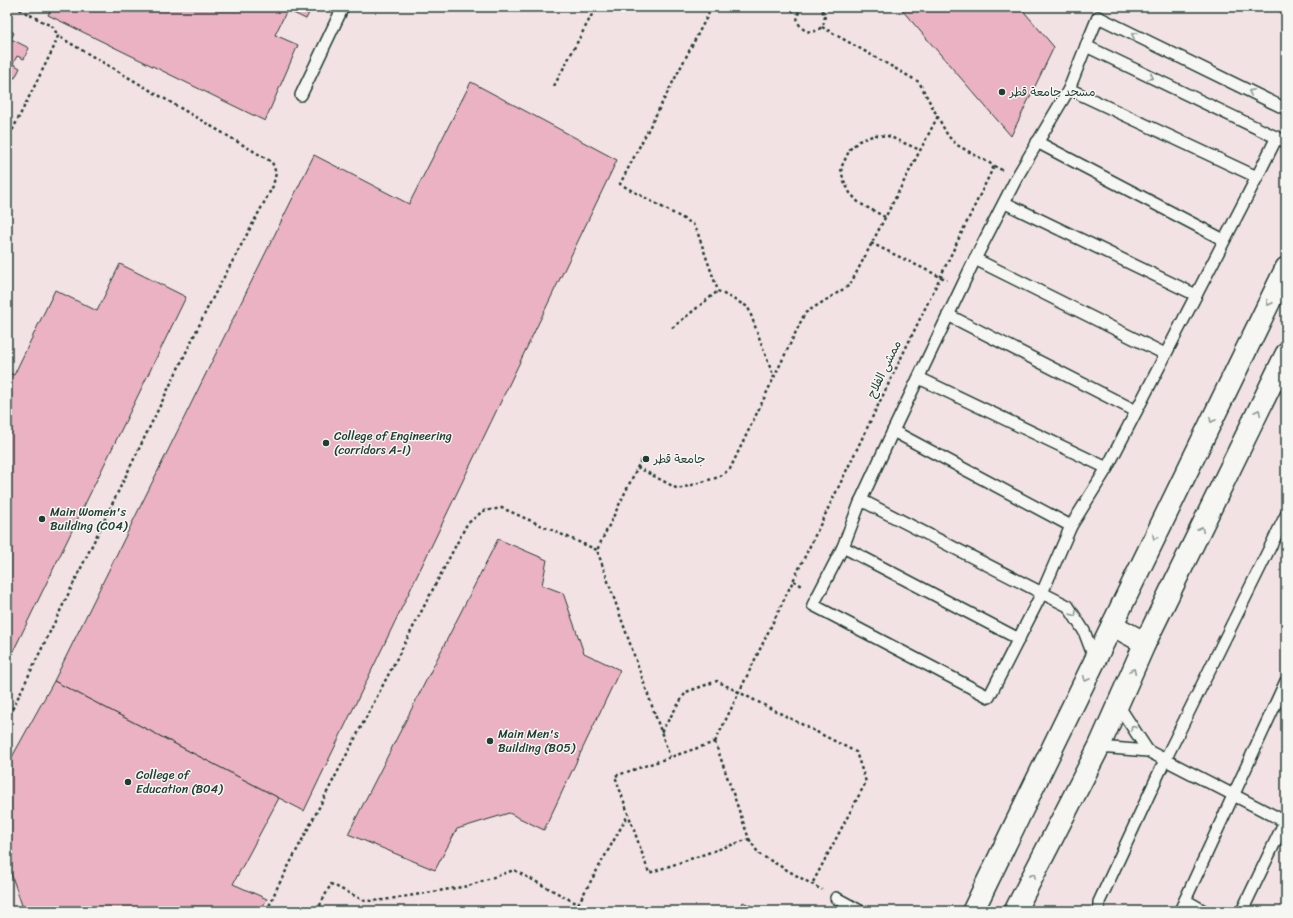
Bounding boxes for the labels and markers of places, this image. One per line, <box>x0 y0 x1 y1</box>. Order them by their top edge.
place label: مسجد جامعة قطر <box>1009 81 1095 103</box>
marker: مسجد جامعة قطر <box>997 87 1007 97</box>
place label: College of Engineering (corridors A-I) <box>334 425 452 461</box>
marker: College of Engineering (corridors A-I) <box>321 438 331 448</box>
place label: جامعة قطر <box>653 448 705 470</box>
marker: جامعة قطر <box>641 454 651 464</box>
place label: Main Women's Building (C04) <box>50 501 128 537</box>
marker: Main Women's Building (C04) <box>37 514 47 524</box>
place label: Main Men's Building (B05) <box>498 723 576 759</box>
marker: Main Men's Building (B05) <box>485 736 495 746</box>
place label: College of Education (B04) <box>136 764 223 800</box>
marker: College of Education (B04) <box>123 777 133 787</box>

